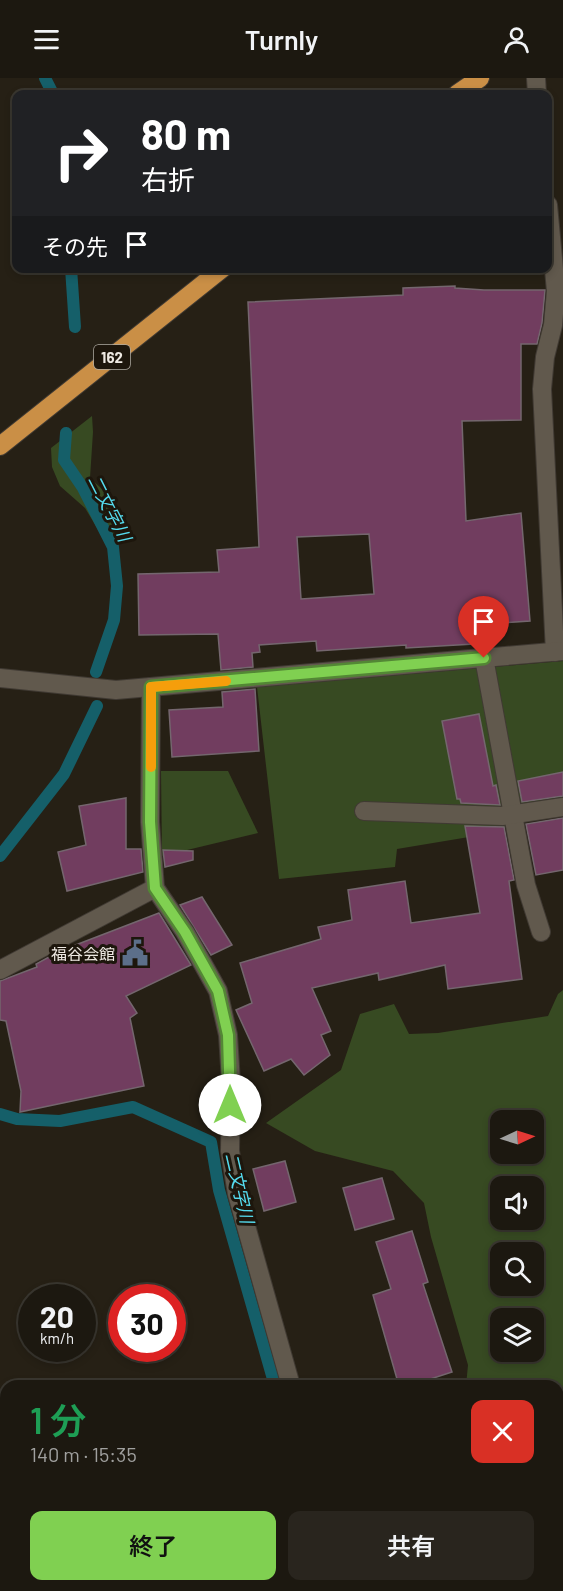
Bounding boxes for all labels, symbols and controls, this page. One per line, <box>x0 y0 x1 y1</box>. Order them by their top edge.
icon: menu <box>30 23 63 56</box>
text: Turnly <box>245 23 318 55</box>
icon: person <box>500 23 533 56</box>
text: 80 m <box>141 108 231 158</box>
icon: right <box>42 114 120 192</box>
text: 右折 <box>141 163 195 195</box>
icon: arrive <box>120 228 153 261</box>
text: その先 <box>42 233 108 259</box>
road number: 162 <box>94 345 130 369</box>
water label: 二文字川 <box>84 471 137 547</box>
pin <box>458 596 509 658</box>
icon: arrive <box>467 605 500 638</box>
public building icon: 福谷会館 <box>120 938 150 968</box>
place label: 福谷会館 <box>51 944 115 963</box>
position arrow <box>198 1073 262 1137</box>
north arrow <box>490 1110 544 1164</box>
map controls <box>490 1110 544 1362</box>
water label: 二文字川 <box>221 1150 259 1228</box>
button: sound <box>490 1176 544 1230</box>
button: search <box>490 1242 544 1296</box>
speed limit sign: 30 <box>108 1284 186 1362</box>
text: 20 <box>40 1298 74 1334</box>
button: layers <box>490 1308 544 1362</box>
text: km/h <box>40 1329 74 1347</box>
text: 1 分 <box>30 1398 86 1441</box>
button: close <box>471 1400 534 1463</box>
text: 140 m · 15:35 <box>30 1442 137 1466</box>
button: 終了 <box>30 1511 276 1580</box>
button: 共有 <box>288 1511 534 1580</box>

